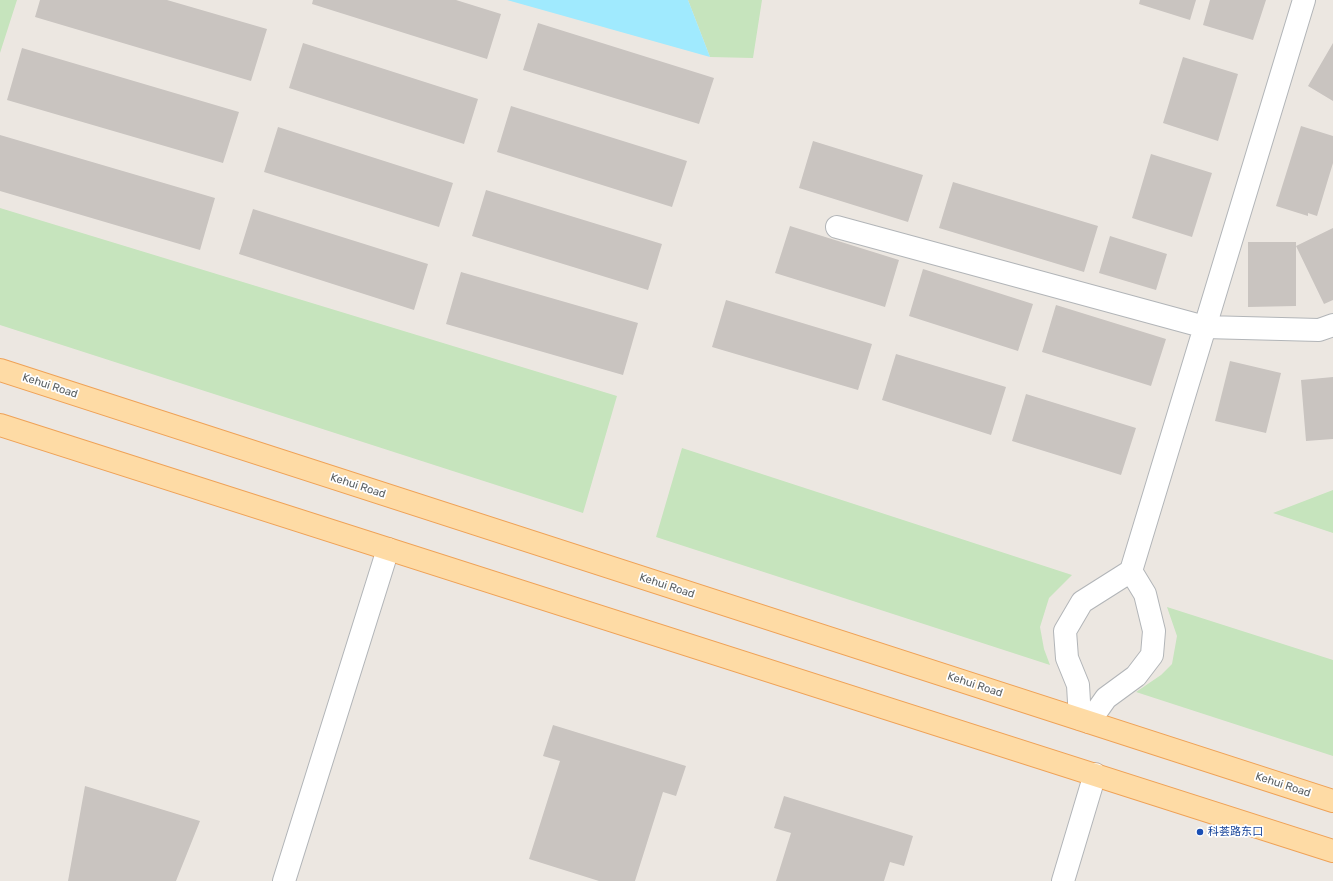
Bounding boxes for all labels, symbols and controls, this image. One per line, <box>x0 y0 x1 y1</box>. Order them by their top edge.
street label: Kehui Road <box>21 371 79 401</box>
street label: Kehui Road <box>329 471 387 501</box>
street label: Kehui Road <box>638 571 696 601</box>
street label: Kehui Road <box>946 670 1004 700</box>
street label: Kehui Road <box>1254 770 1312 800</box>
place label: 科荟路东口 <box>1208 825 1263 839</box>
marker: 科荟路东口 <box>1195 827 1205 837</box>

